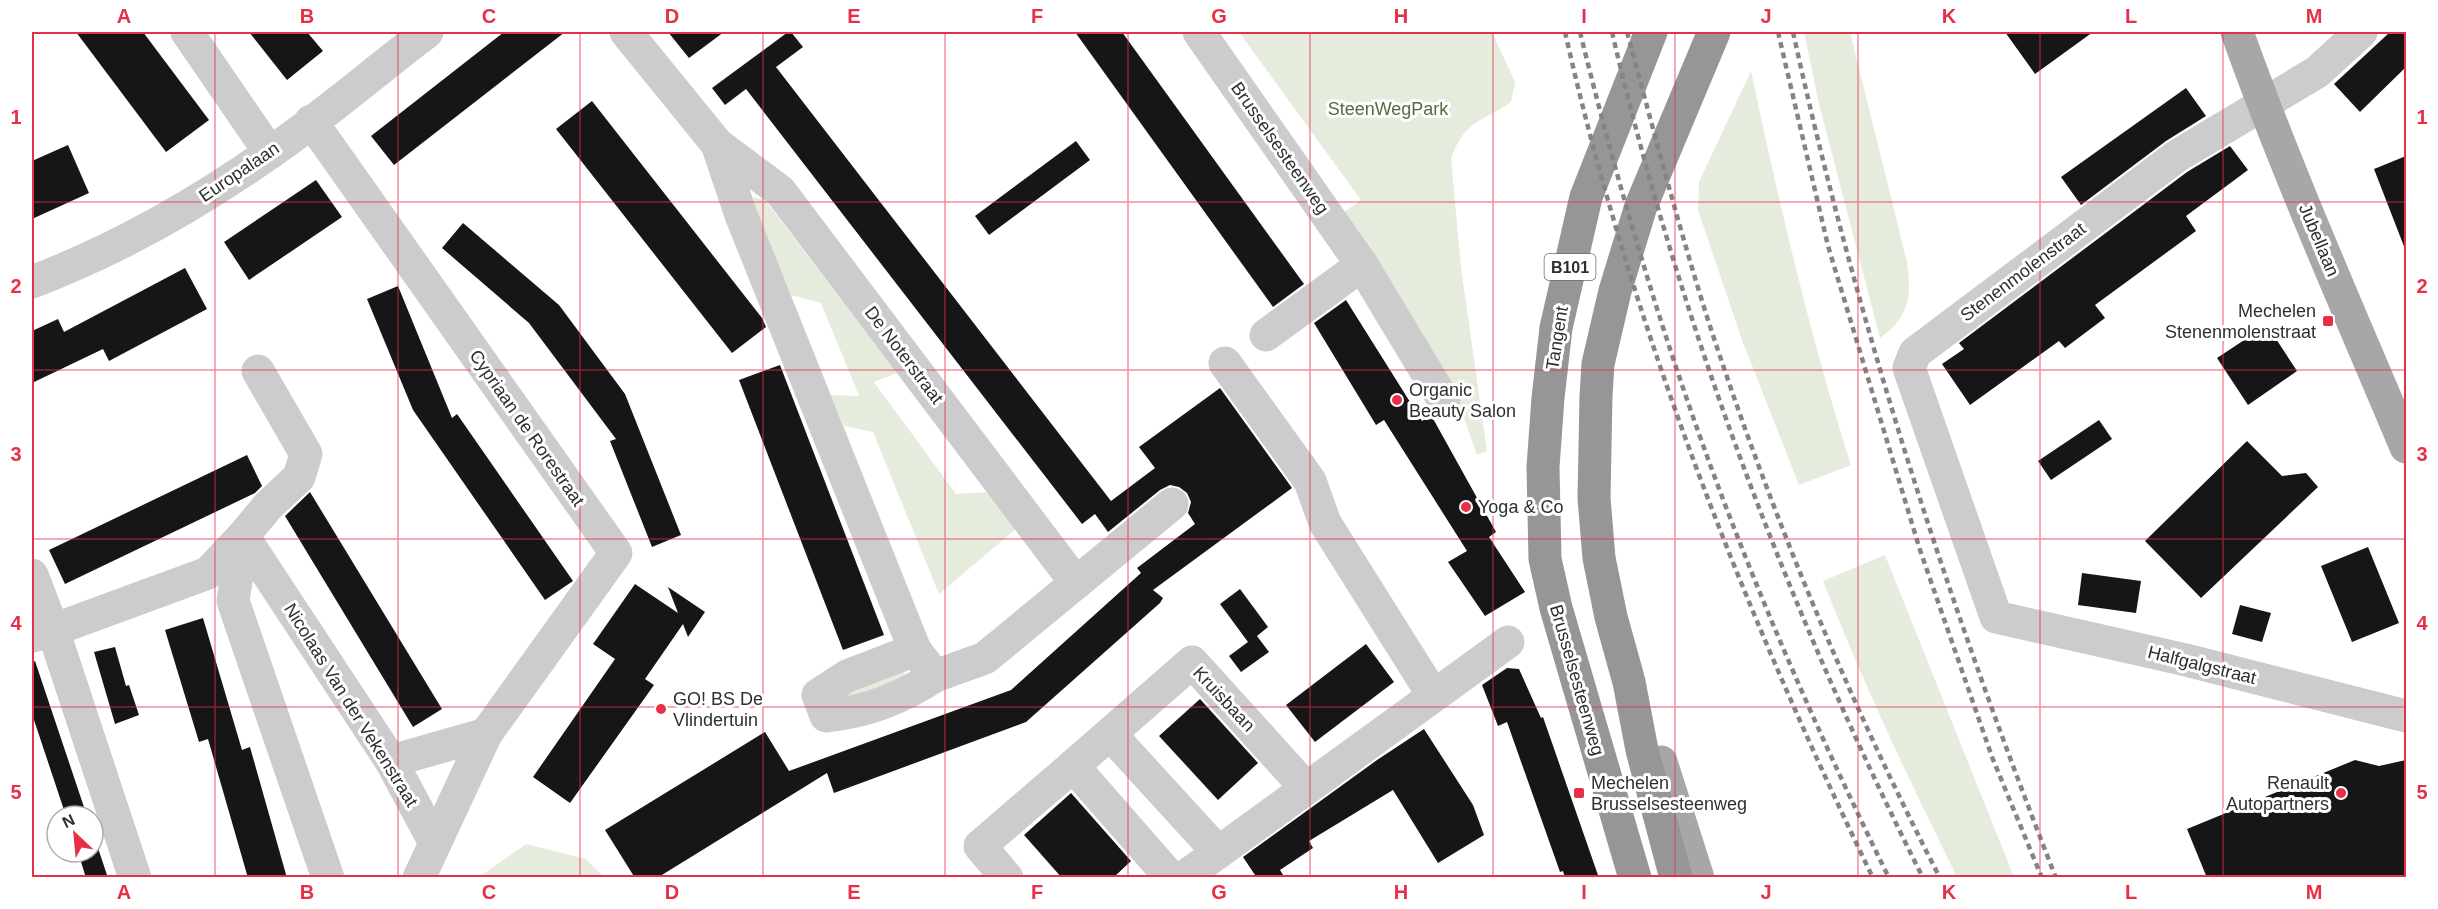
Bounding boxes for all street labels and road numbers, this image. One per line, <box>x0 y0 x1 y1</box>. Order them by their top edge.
street label: Brusselsesteenweg <box>1227 78 1333 218</box>
street label: Europalaan <box>195 138 283 206</box>
street label: Jubellaan <box>2295 201 2343 279</box>
street label: Stenenmolenstraat <box>1957 219 2089 325</box>
road number: B101 <box>1544 254 1596 280</box>
street label: De Noterstraat <box>861 302 947 408</box>
street label: Tangent <box>1542 305 1572 371</box>
street label: Cypriaan de Rorestraat <box>465 346 589 510</box>
street label: Nicolaas Van der Vekenstraat <box>280 600 422 810</box>
street label: Brusselsesteenweg <box>1546 602 1608 758</box>
street label: Halfgalgstraat <box>2146 642 2258 688</box>
street label: Kruisbaan <box>1189 663 1259 735</box>

